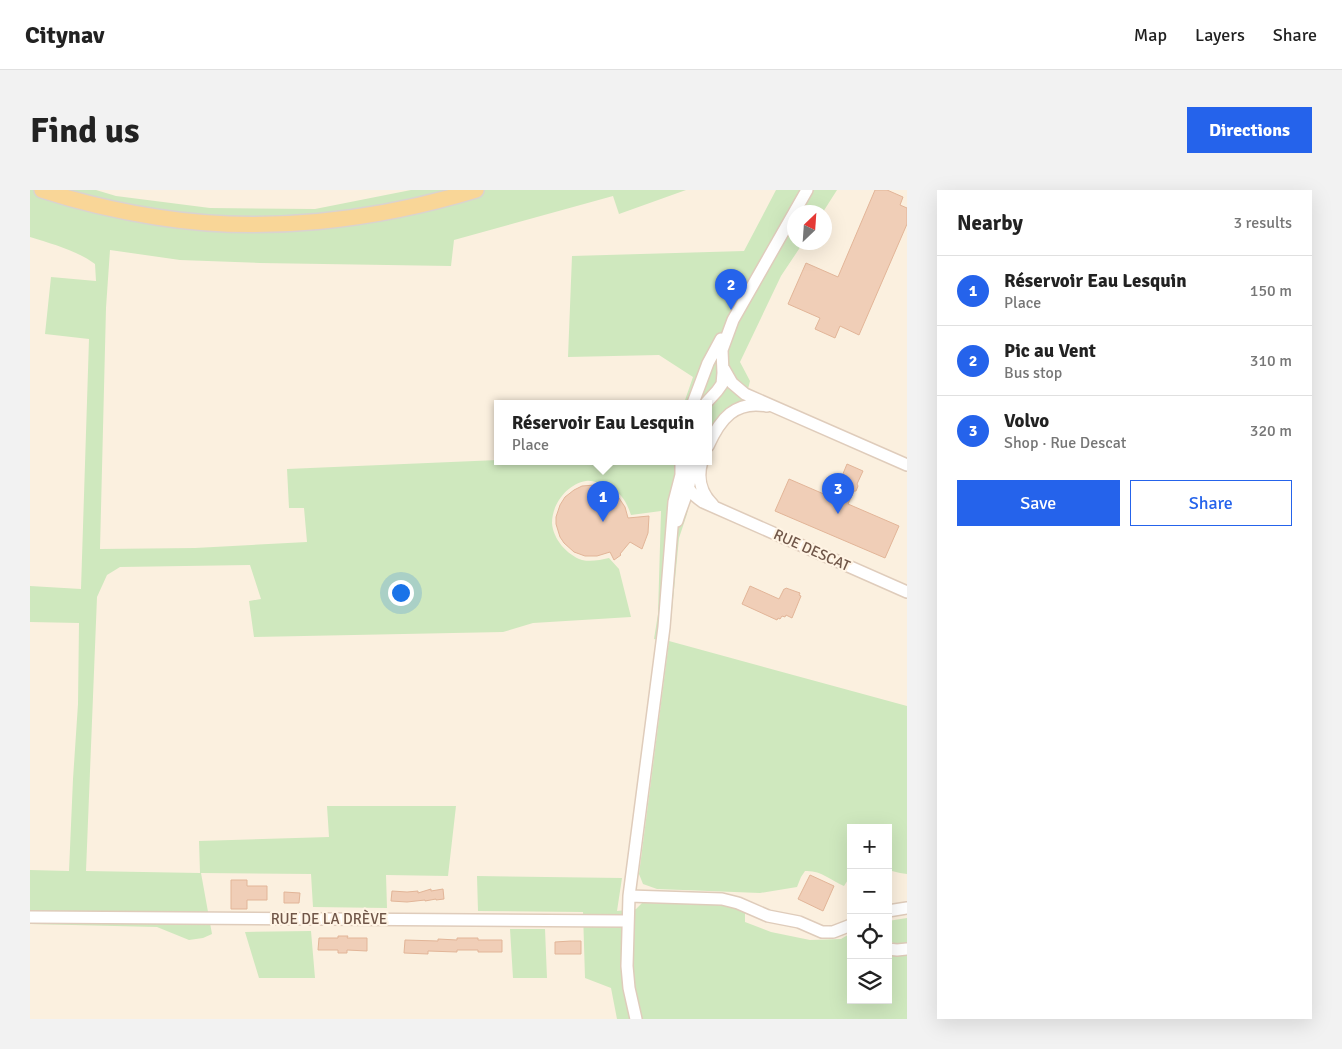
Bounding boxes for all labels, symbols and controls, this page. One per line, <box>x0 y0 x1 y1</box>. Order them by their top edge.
text: Citynav <box>25 20 104 50</box>
text: Map <box>1134 24 1167 46</box>
text: Layers <box>1195 24 1245 46</box>
text: Share <box>1273 24 1317 46</box>
button: Directions <box>1187 107 1312 153</box>
text: Find us <box>30 109 140 152</box>
north arrow <box>787 205 832 250</box>
text: Nearby <box>957 210 1023 236</box>
text: 3 results <box>1233 213 1292 233</box>
pin: 2 <box>715 269 747 310</box>
text: Réservoir Eau Lesquin <box>1004 269 1187 293</box>
text: 1 <box>969 281 977 301</box>
text: 150 m <box>1250 281 1292 301</box>
text: Place <box>1004 293 1041 313</box>
text: Pic au Vent <box>1004 339 1096 363</box>
text: 2 <box>969 351 977 371</box>
text: 310 m <box>1250 351 1292 371</box>
text: Bus stop <box>1004 363 1062 383</box>
popup <box>494 400 712 465</box>
text: Volvo <box>1004 409 1049 433</box>
text: Réservoir Eau Lesquin <box>512 411 694 435</box>
text: 3 <box>969 421 977 441</box>
text: 320 m <box>1250 421 1292 441</box>
text: Shop · Rue Descat <box>1004 433 1126 453</box>
text: Place <box>512 435 549 455</box>
pin: 3 <box>822 473 854 514</box>
button: Save <box>957 480 1120 526</box>
button: Share <box>1130 480 1292 526</box>
pin: 1 <box>587 481 619 522</box>
street label: RUE DESCAT <box>771 525 854 575</box>
your location <box>388 580 414 606</box>
map controls <box>847 824 892 1004</box>
button: + <box>847 824 892 869</box>
button: − <box>847 869 892 914</box>
street label: RUE DE LA DRÈVE <box>271 909 387 928</box>
button: locate <box>847 914 892 959</box>
button: layers <box>847 959 892 1004</box>

